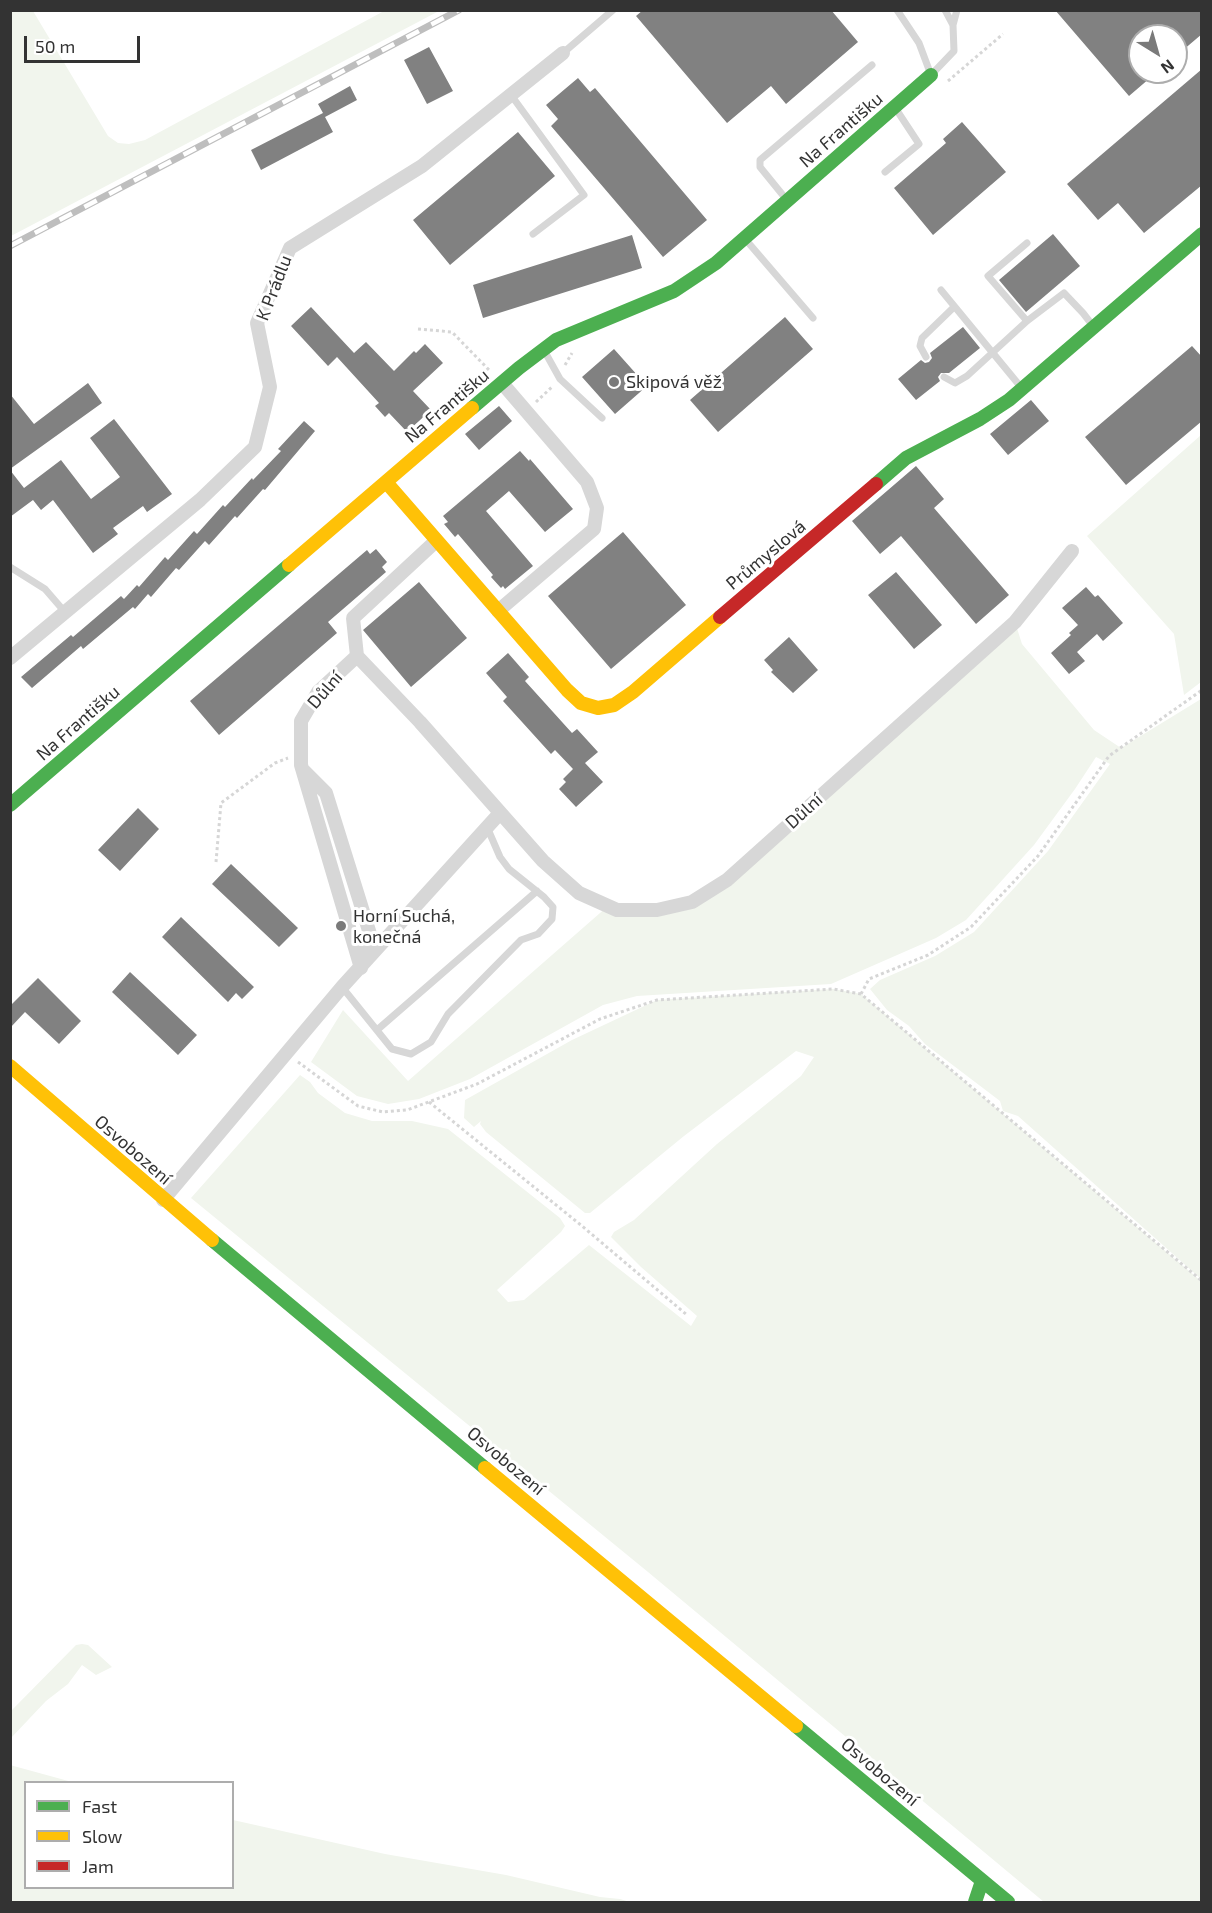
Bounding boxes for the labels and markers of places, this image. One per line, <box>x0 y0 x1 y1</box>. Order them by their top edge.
place label: Skipová věž <box>626 371 722 393</box>
marker: Skipová věž <box>607 375 621 389</box>
place label: Horní Suchá, konečná <box>353 905 455 948</box>
marker: Horní Suchá, konečná <box>334 919 348 933</box>

